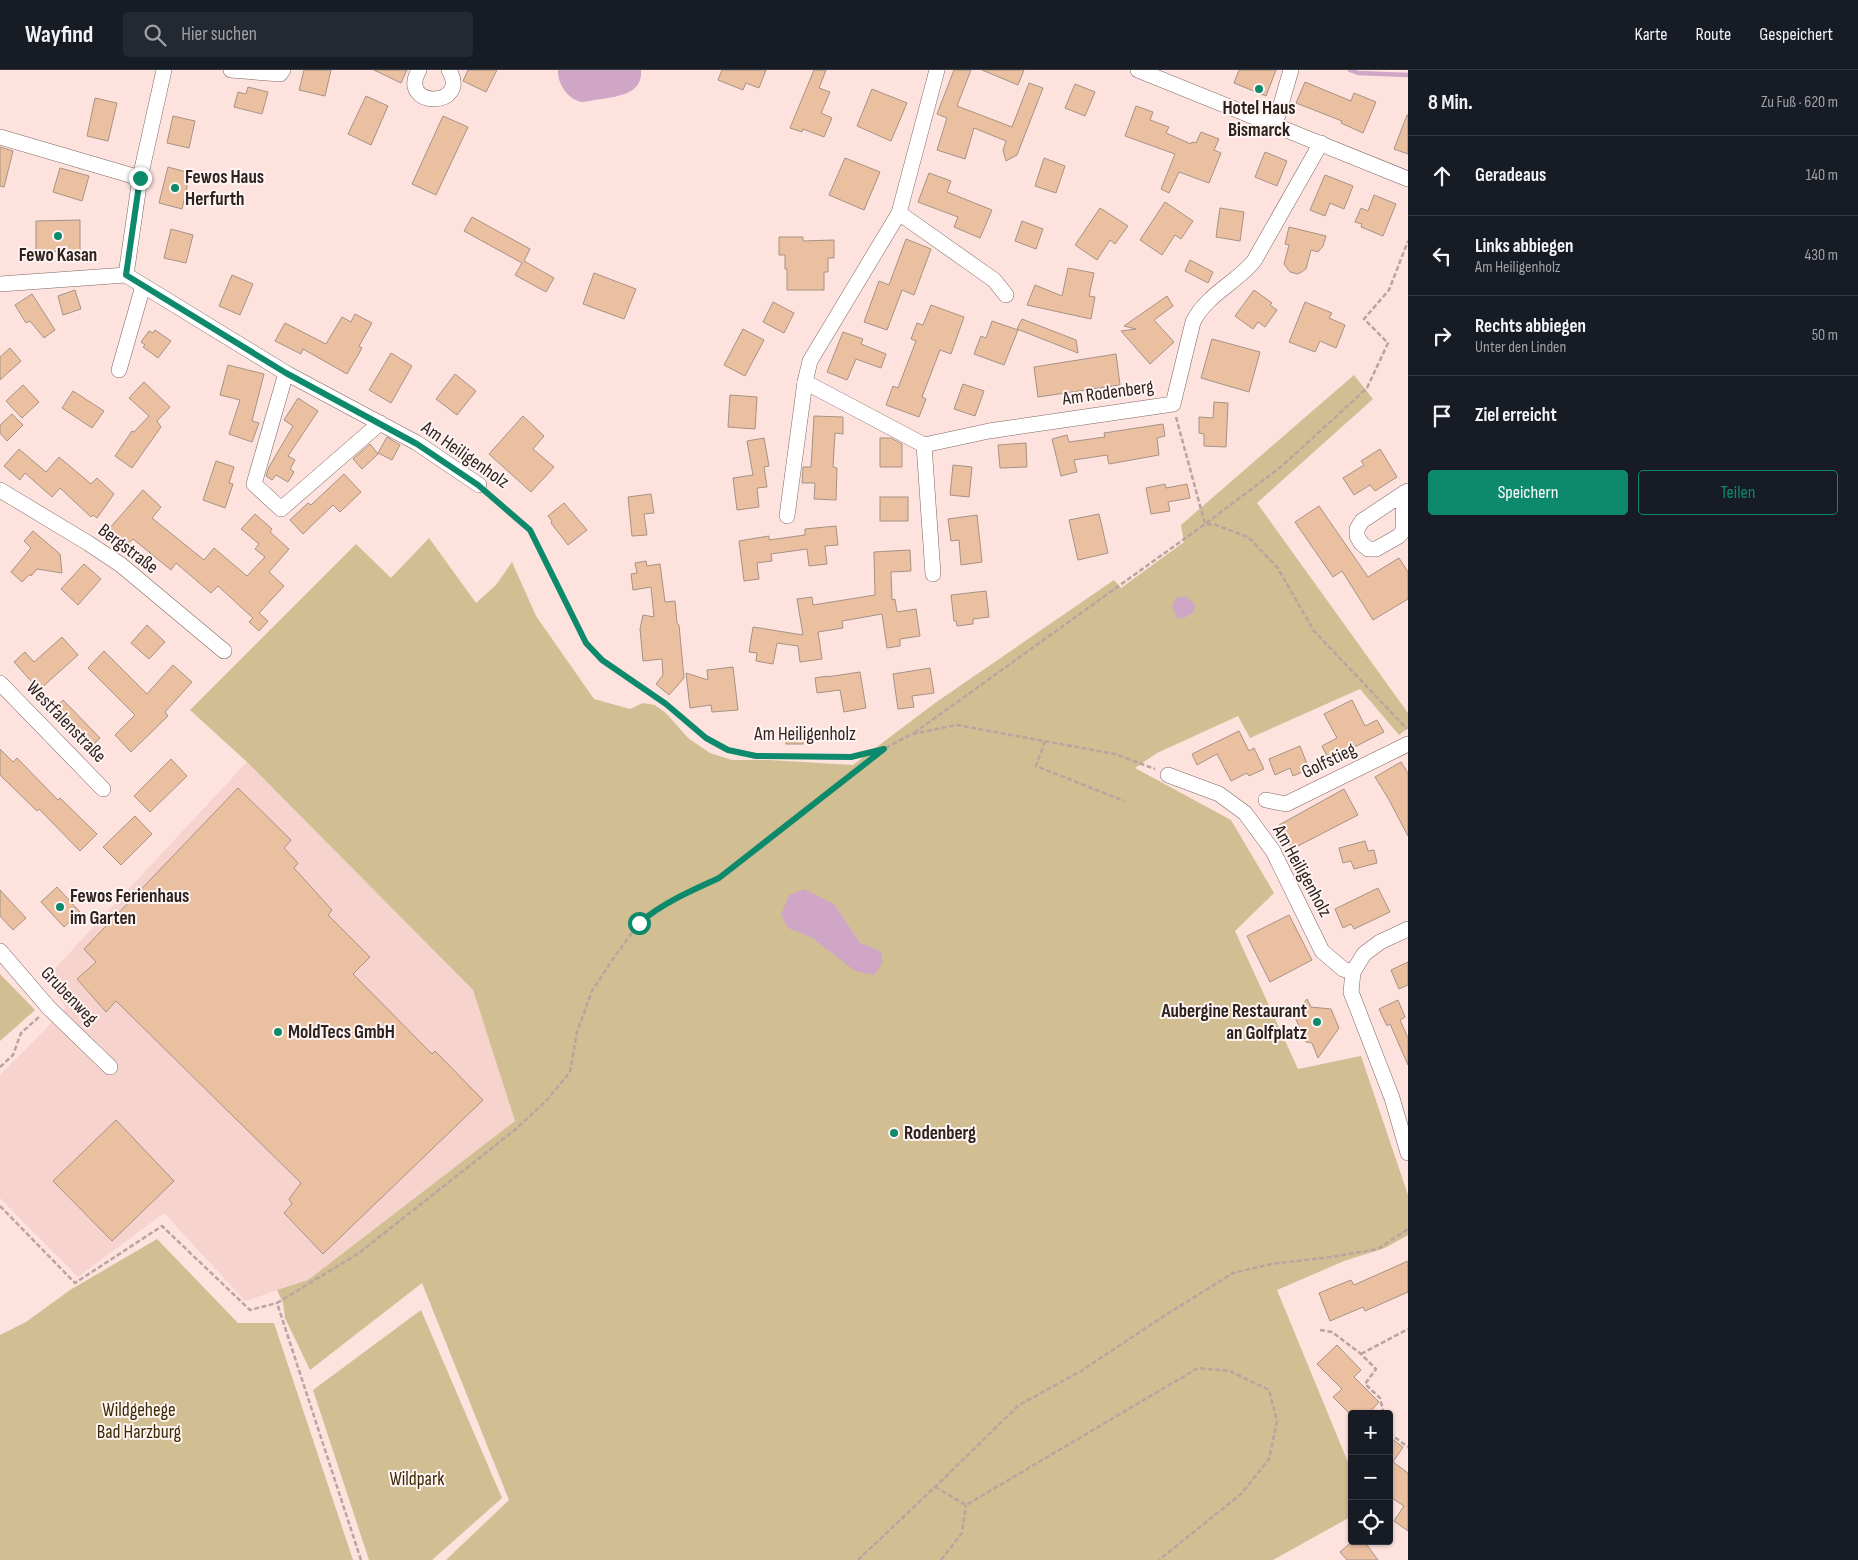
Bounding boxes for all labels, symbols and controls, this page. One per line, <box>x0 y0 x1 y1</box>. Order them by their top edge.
search box <box>123 12 473 57</box>
text: Wayfind <box>25 20 93 49</box>
icon: search <box>141 21 169 49</box>
text: Hier suchen <box>181 23 257 46</box>
text: Karte <box>1635 24 1668 45</box>
text: Route <box>1696 24 1731 45</box>
text: Gespeichert <box>1759 24 1833 45</box>
marker: Hotel Haus Bismarck <box>1253 83 1265 95</box>
text: 8 Min. <box>1428 90 1473 115</box>
text: Zu Fuß · 620 m <box>1761 93 1838 112</box>
place label: Hotel Haus Bismarck <box>1222 97 1296 142</box>
icon: ahead <box>1428 162 1456 190</box>
text: Geradeaus <box>1475 164 1546 187</box>
place label: Fewos Haus Herfurth <box>185 166 264 211</box>
text: 140 m <box>1806 166 1838 185</box>
route end <box>129 167 152 190</box>
marker: Fewos Haus Herfurth <box>169 182 181 194</box>
marker: Fewo Kasan <box>52 230 64 242</box>
text: Links abbiegen <box>1475 235 1573 258</box>
icon: left <box>1428 242 1456 270</box>
place label: Fewo Kasan <box>19 244 97 267</box>
text: 430 m <box>1805 246 1838 265</box>
text: Am Heiligenholz <box>1475 258 1561 277</box>
text: Rechts abbiegen <box>1475 315 1586 338</box>
icon: right <box>1428 322 1456 350</box>
text: 50 m <box>1812 326 1838 345</box>
text: Unter den Linden <box>1475 338 1566 357</box>
street label: Am Rodenberg <box>1060 375 1156 411</box>
icon: arrive <box>1428 402 1456 430</box>
text: Ziel erreicht <box>1475 404 1557 427</box>
street label: Am Heiligenholz <box>416 416 513 494</box>
button: Speichern <box>1428 470 1628 515</box>
button: Teilen <box>1638 470 1838 515</box>
street label: Bergstraße <box>93 519 163 579</box>
street label: Westfalenstraße <box>21 676 111 768</box>
street label: Am Heiligenholz <box>753 723 856 746</box>
street label: Golfstieg <box>1298 738 1360 784</box>
street label: Am Heiligenholz <box>1267 820 1337 921</box>
place label: Fewos Ferienhaus im Garten <box>70 885 189 930</box>
marker: Fewos Ferienhaus im Garten <box>54 901 66 913</box>
route start <box>628 912 651 935</box>
street label: Grubenweg <box>36 962 103 1030</box>
place label: Aubergine Restaurant an Golfplatz <box>1160 1000 1307 1045</box>
marker: Aubergine Restaurant an Golfplatz <box>1311 1016 1323 1028</box>
place label: MoldTecs GmbH <box>288 1021 395 1044</box>
marker: MoldTecs GmbH <box>272 1026 284 1038</box>
place label: Rodenberg <box>904 1122 976 1145</box>
marker: Rodenberg <box>888 1127 900 1139</box>
park label: Wildgehege Bad Harzburg <box>97 1399 182 1444</box>
map controls <box>1348 1410 1393 1545</box>
button: + <box>1348 1410 1393 1455</box>
button: − <box>1348 1455 1393 1500</box>
park label: Wildpark <box>389 1468 445 1491</box>
button: locate <box>1348 1500 1393 1545</box>

